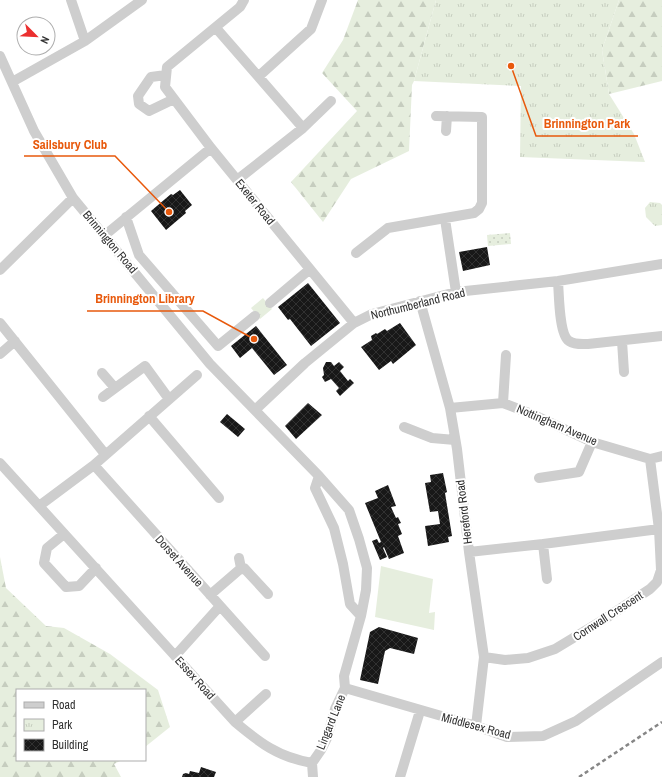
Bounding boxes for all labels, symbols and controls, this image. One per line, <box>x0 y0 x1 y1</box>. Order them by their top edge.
north arrow <box>16 16 56 56</box>
text: N <box>37 34 53 46</box>
callout: Brinnington Park <box>536 111 638 136</box>
text: Brinnington Park <box>544 115 630 132</box>
callout: Sailsbury Club <box>24 131 115 156</box>
text: Sailsbury Club <box>33 136 107 153</box>
street label: Exeter Road <box>232 176 278 228</box>
street label: Brinnington Road <box>79 207 141 277</box>
street label: Northumberland Road <box>369 285 467 323</box>
callout: Brinnington Library <box>87 286 203 311</box>
text: Brinnington Library <box>95 290 195 307</box>
street label: Nottingham Avenue <box>514 401 600 449</box>
street label: Hereford Road <box>452 479 476 545</box>
street label: Dorset Avenue <box>152 532 206 590</box>
street label: Cornwall Crescent <box>570 587 646 645</box>
street label: Essex Road <box>171 653 219 703</box>
legend <box>16 689 146 761</box>
street label: Lingard Lane <box>313 692 349 752</box>
text: Road <box>52 697 76 713</box>
street label: Middlesex Road <box>440 709 512 743</box>
text: Park <box>52 717 72 733</box>
text: Building <box>52 737 89 753</box>

